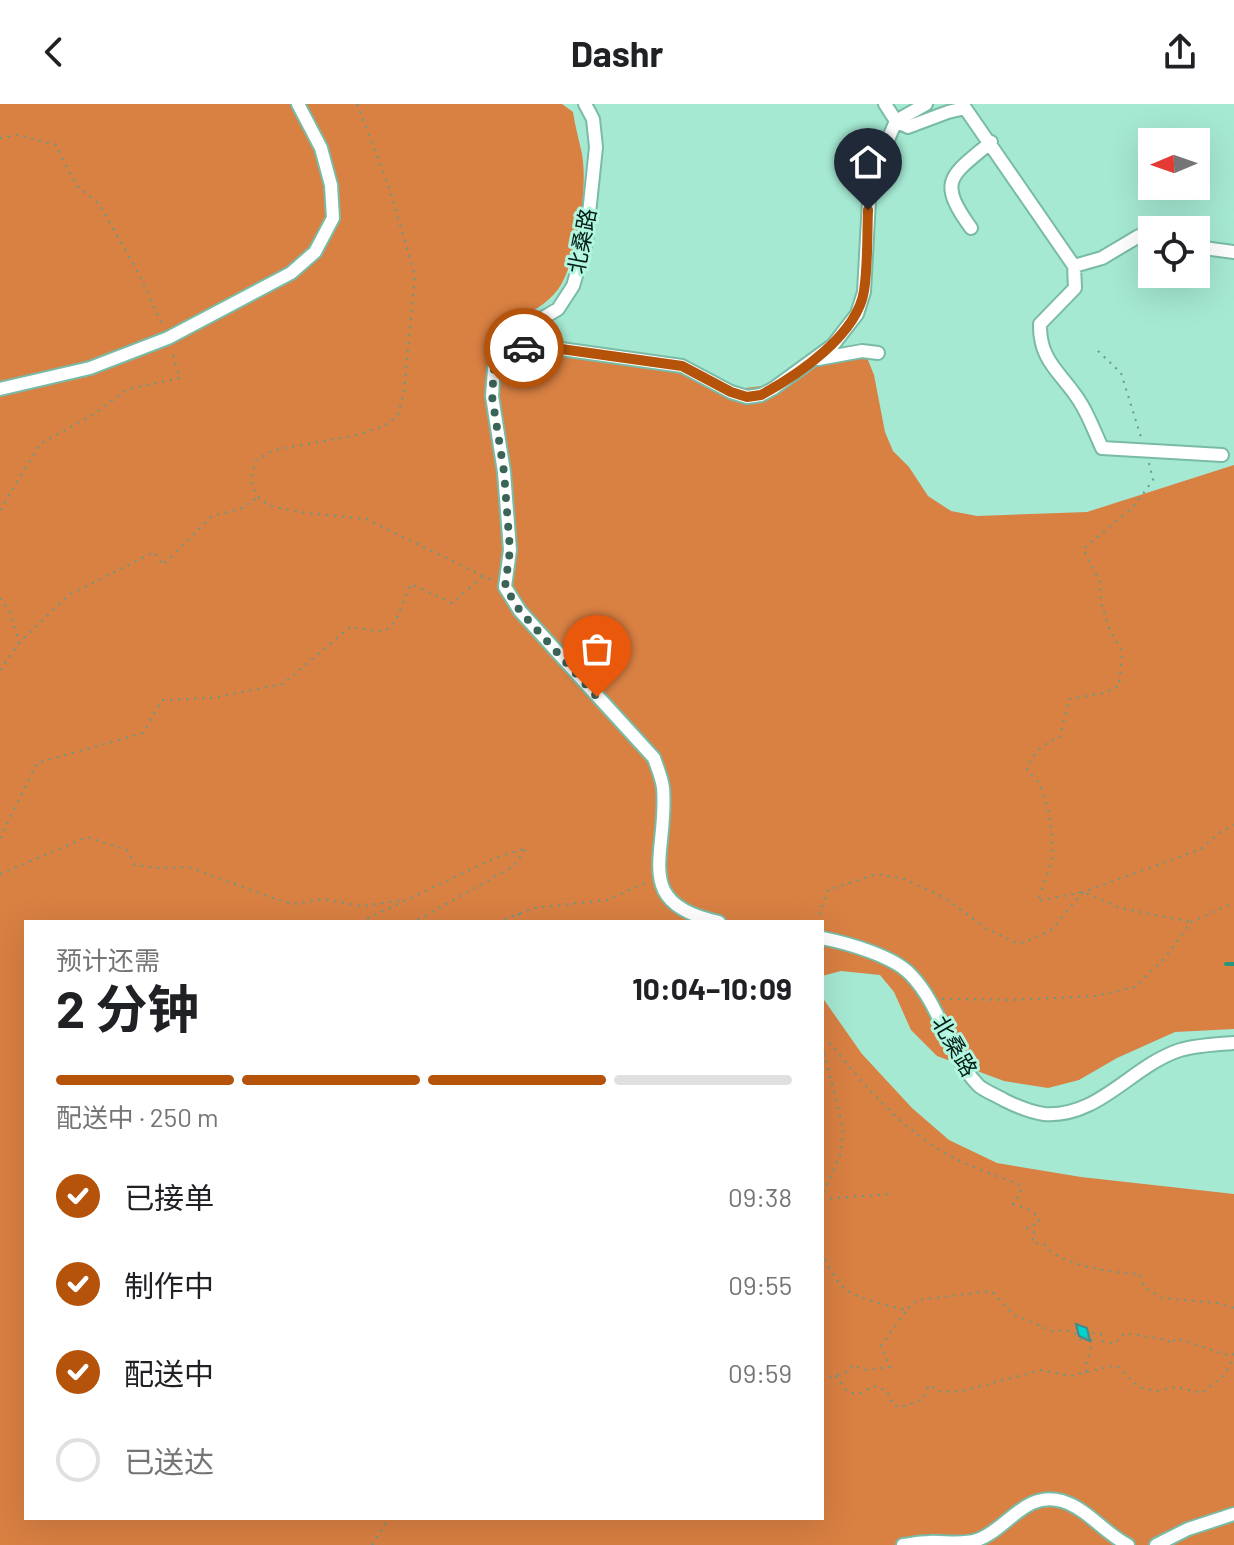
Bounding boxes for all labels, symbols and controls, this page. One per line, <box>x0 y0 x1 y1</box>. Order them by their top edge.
icon: back <box>32 30 76 74</box>
icon: share <box>1158 30 1202 74</box>
text: Dashr <box>571 31 663 74</box>
pin <box>834 128 902 210</box>
north arrow <box>1138 128 1210 200</box>
map controls <box>1138 128 1210 288</box>
icon: home <box>846 140 890 184</box>
street label: 北桑路 <box>562 206 600 276</box>
button: locate <box>1138 216 1210 288</box>
courier <box>484 308 564 388</box>
icon: car <box>502 326 546 370</box>
pin <box>563 615 631 697</box>
icon: bag <box>575 627 619 671</box>
text: 预计还需 <box>56 944 160 975</box>
text: 10:04–10:09 <box>632 970 792 1006</box>
text: 2 分钟 <box>56 976 200 1038</box>
street label: 北桑路 <box>928 1010 984 1081</box>
text: 配送中 · 250 m <box>56 1101 219 1132</box>
icon: check <box>56 1174 100 1218</box>
text: 已接单 <box>124 1179 214 1215</box>
text: 09:38 <box>728 1181 792 1212</box>
icon: check <box>56 1262 100 1306</box>
text: 制作中 <box>124 1267 214 1303</box>
text: 09:55 <box>728 1269 792 1300</box>
icon: check <box>56 1350 100 1394</box>
text: 配送中 <box>124 1355 214 1391</box>
text: 09:59 <box>728 1357 792 1388</box>
text: 已送达 <box>124 1443 214 1479</box>

